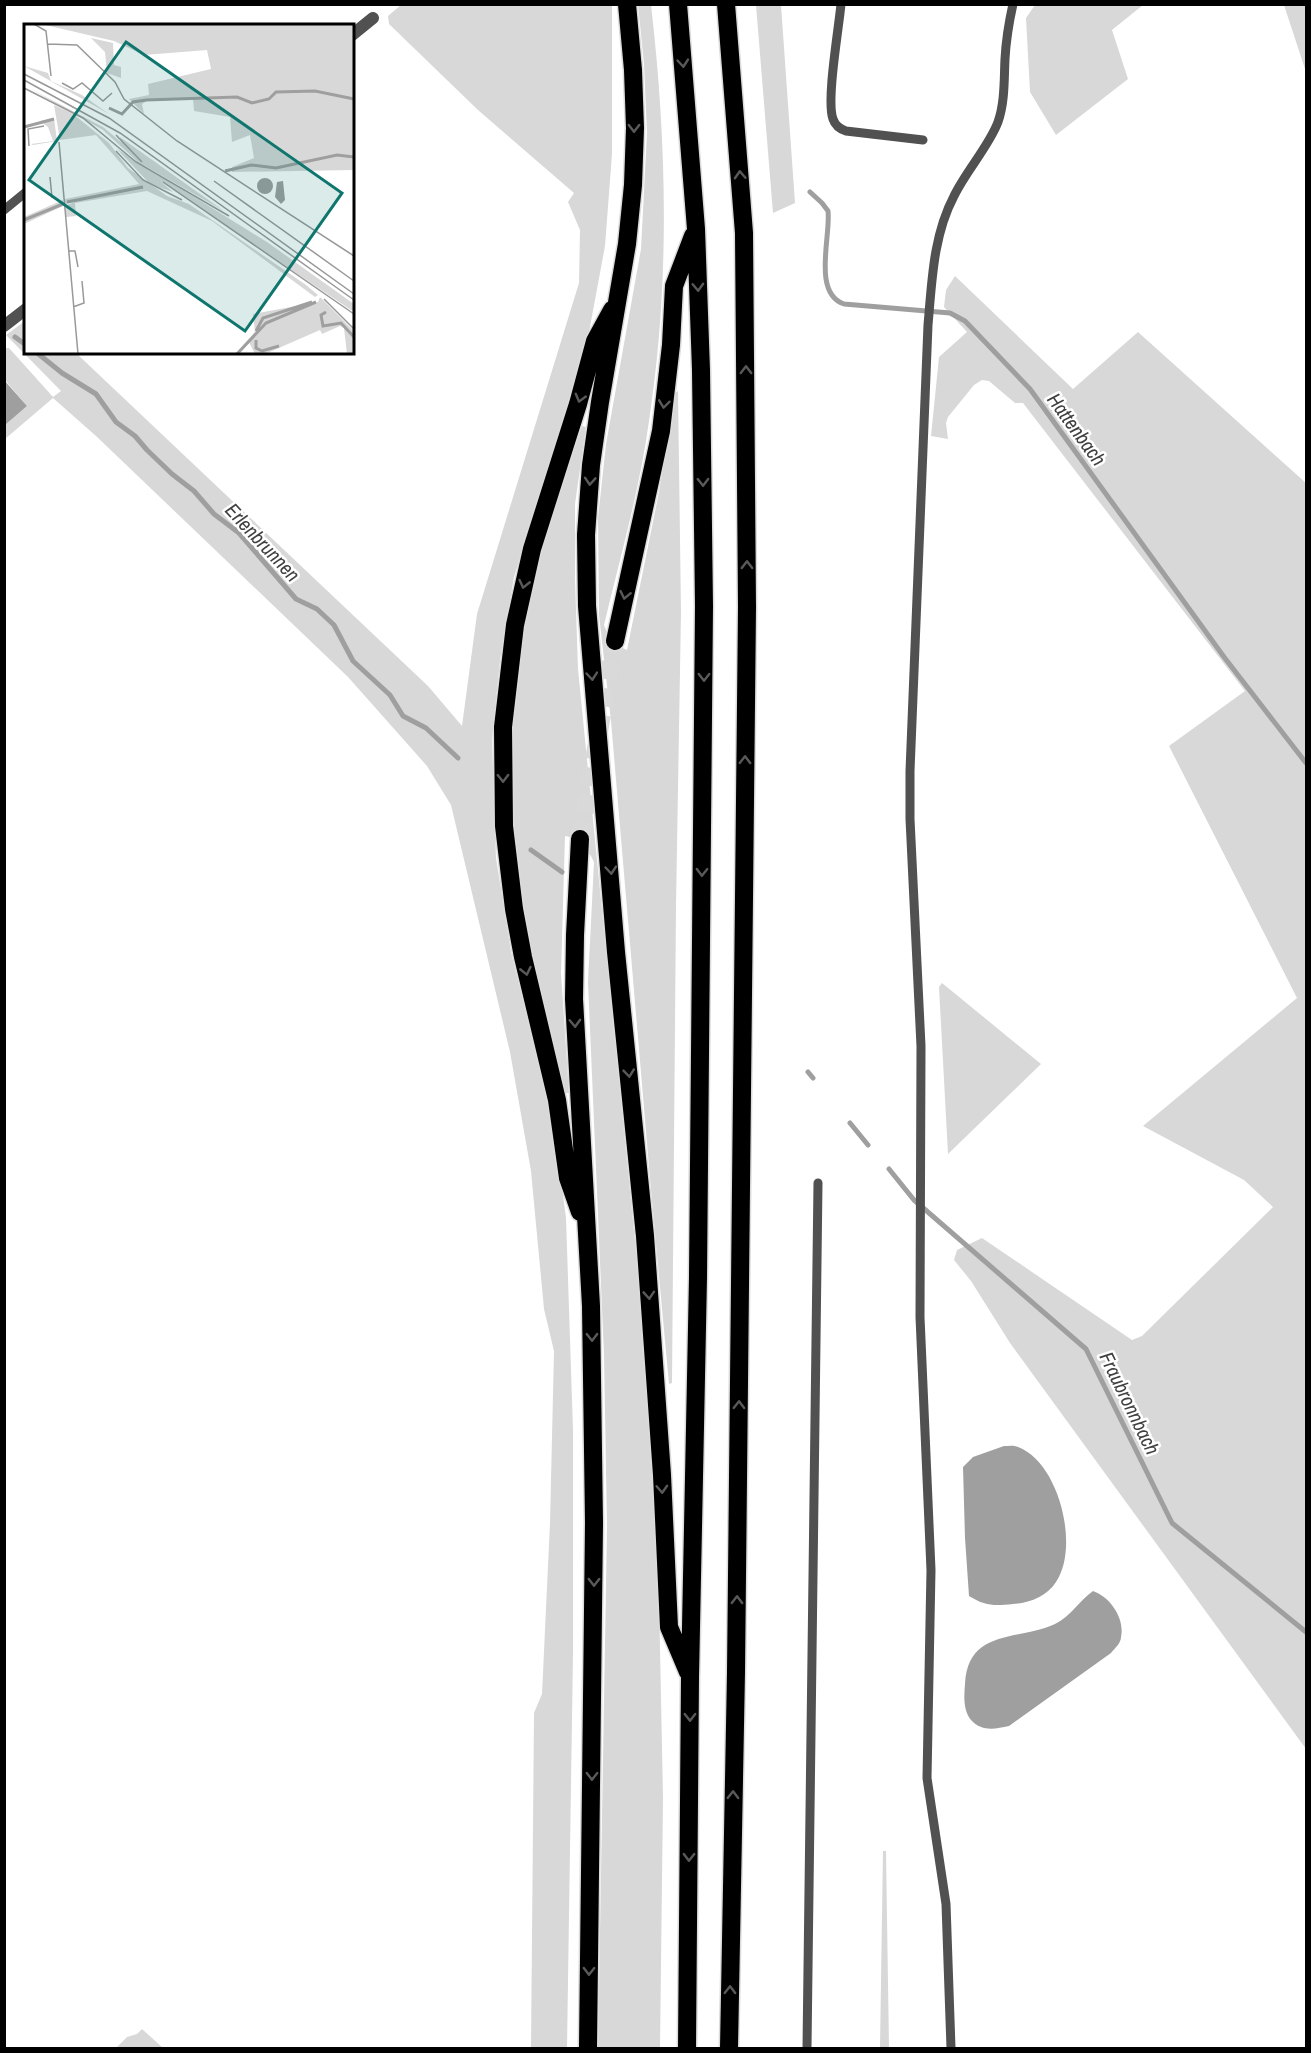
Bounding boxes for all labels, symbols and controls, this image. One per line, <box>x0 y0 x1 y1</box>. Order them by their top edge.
inset map <box>24 24 354 354</box>
one-way arrow <box>676 58 689 67</box>
one-way arrow <box>628 124 640 133</box>
one-way arrow <box>734 170 747 179</box>
one-way arrow <box>692 283 704 292</box>
one-way arrow <box>740 365 752 374</box>
water label: Hattenbach <box>1041 387 1113 471</box>
one-way arrow <box>575 392 587 403</box>
one-way arrow <box>658 399 671 408</box>
one-way arrow <box>584 477 597 486</box>
one-way arrow <box>697 478 709 487</box>
water label: Erlenbrunnen <box>220 497 306 587</box>
one-way arrow <box>741 560 753 569</box>
one-way arrow <box>519 579 532 589</box>
one-way arrow <box>620 589 633 599</box>
one-way arrow <box>585 671 598 681</box>
one-way arrow <box>698 673 710 682</box>
one-way arrow <box>739 755 751 764</box>
one-way arrow <box>497 773 509 782</box>
one-way arrow <box>604 866 617 875</box>
one-way arrow <box>696 868 708 877</box>
one-way arrow <box>519 966 532 976</box>
one-way arrow <box>569 1018 582 1027</box>
one-way arrow <box>622 1068 635 1077</box>
one-way arrow <box>643 1290 656 1299</box>
one-way arrow <box>585 1332 598 1341</box>
water label: Fraubronnbach <box>1093 1347 1167 1459</box>
one-way arrow <box>733 1401 745 1410</box>
one-way arrow <box>656 1485 669 1494</box>
one-way arrow <box>588 1577 600 1586</box>
one-way arrow <box>731 1596 743 1605</box>
one-way arrow <box>684 1712 696 1721</box>
one-way arrow <box>586 1772 598 1781</box>
one-way arrow <box>727 1791 740 1800</box>
one-way arrow <box>683 1853 695 1862</box>
one-way arrow <box>583 1967 595 1976</box>
one-way arrow <box>723 1986 736 1995</box>

